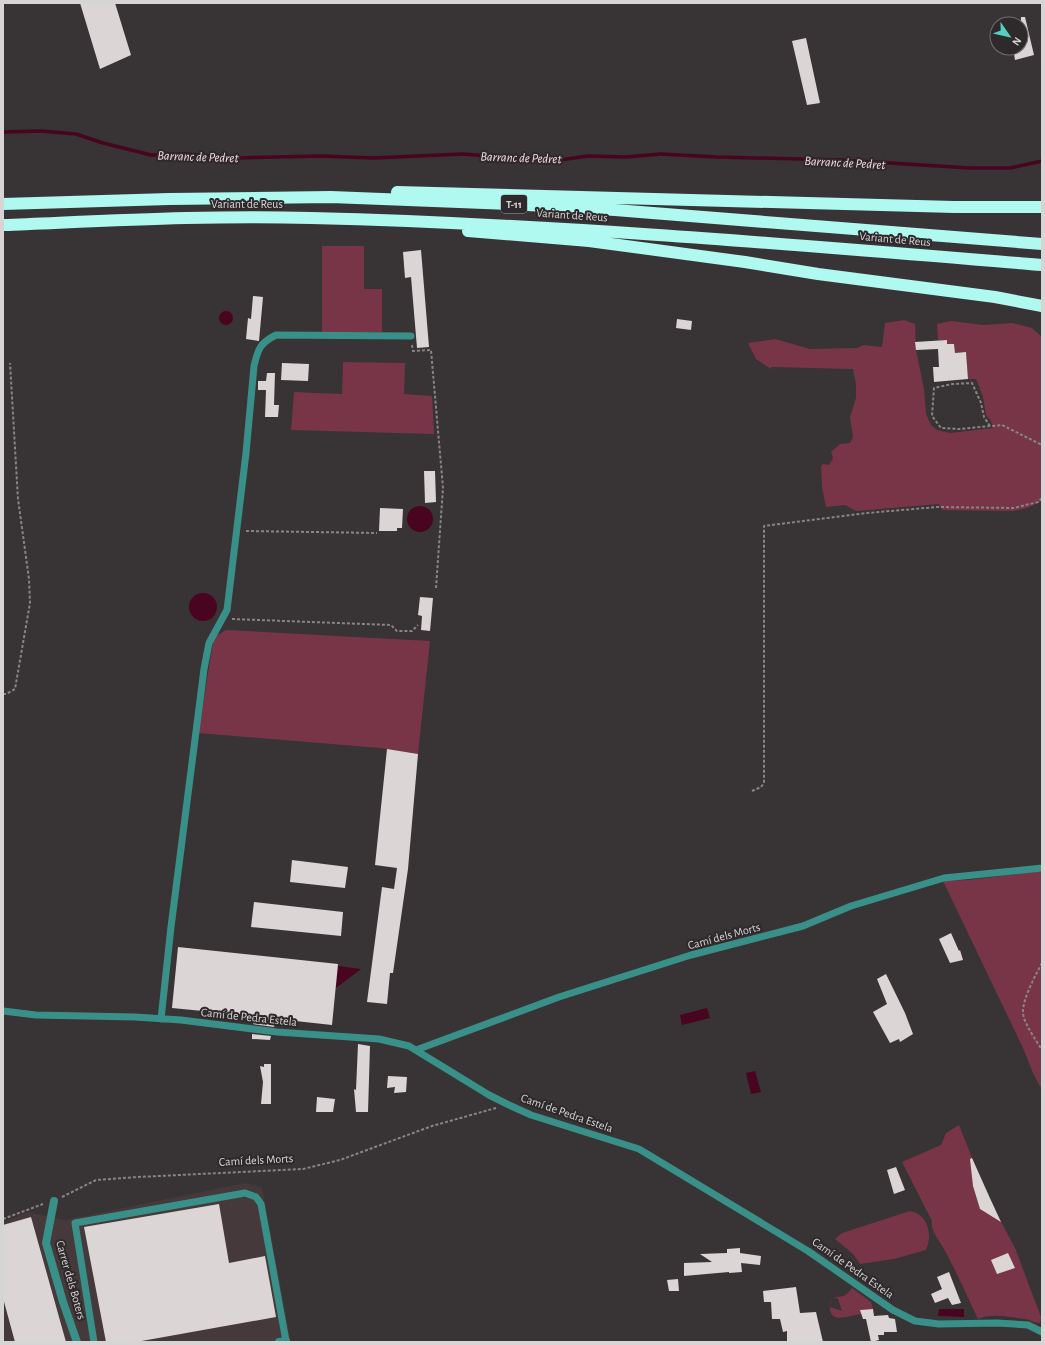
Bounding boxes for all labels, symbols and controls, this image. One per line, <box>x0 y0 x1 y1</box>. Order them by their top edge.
north arrow <box>989 16 1029 56</box>
text: N <box>1010 35 1024 48</box>
water label: Barranc de Pedret <box>157 150 239 165</box>
water label: Barranc de Pedret <box>480 151 562 166</box>
water label: Barranc de Pedret <box>804 155 887 172</box>
road number: T-11 <box>501 195 527 213</box>
street label: Variant de Reus <box>211 198 283 210</box>
street label: Variant de Reus <box>536 207 608 223</box>
street label: Variant de Reus <box>859 230 931 248</box>
street label: Camí dels Morts <box>686 921 762 951</box>
street label: Camí de Pedra Estela <box>200 1006 298 1028</box>
street label: Camí de Pedra Estela <box>519 1092 615 1135</box>
street label: Camí dels Morts <box>219 1152 293 1168</box>
street label: Camí de Pedra Estela <box>810 1235 896 1301</box>
street label: Carrer dels Boters <box>54 1239 88 1321</box>

